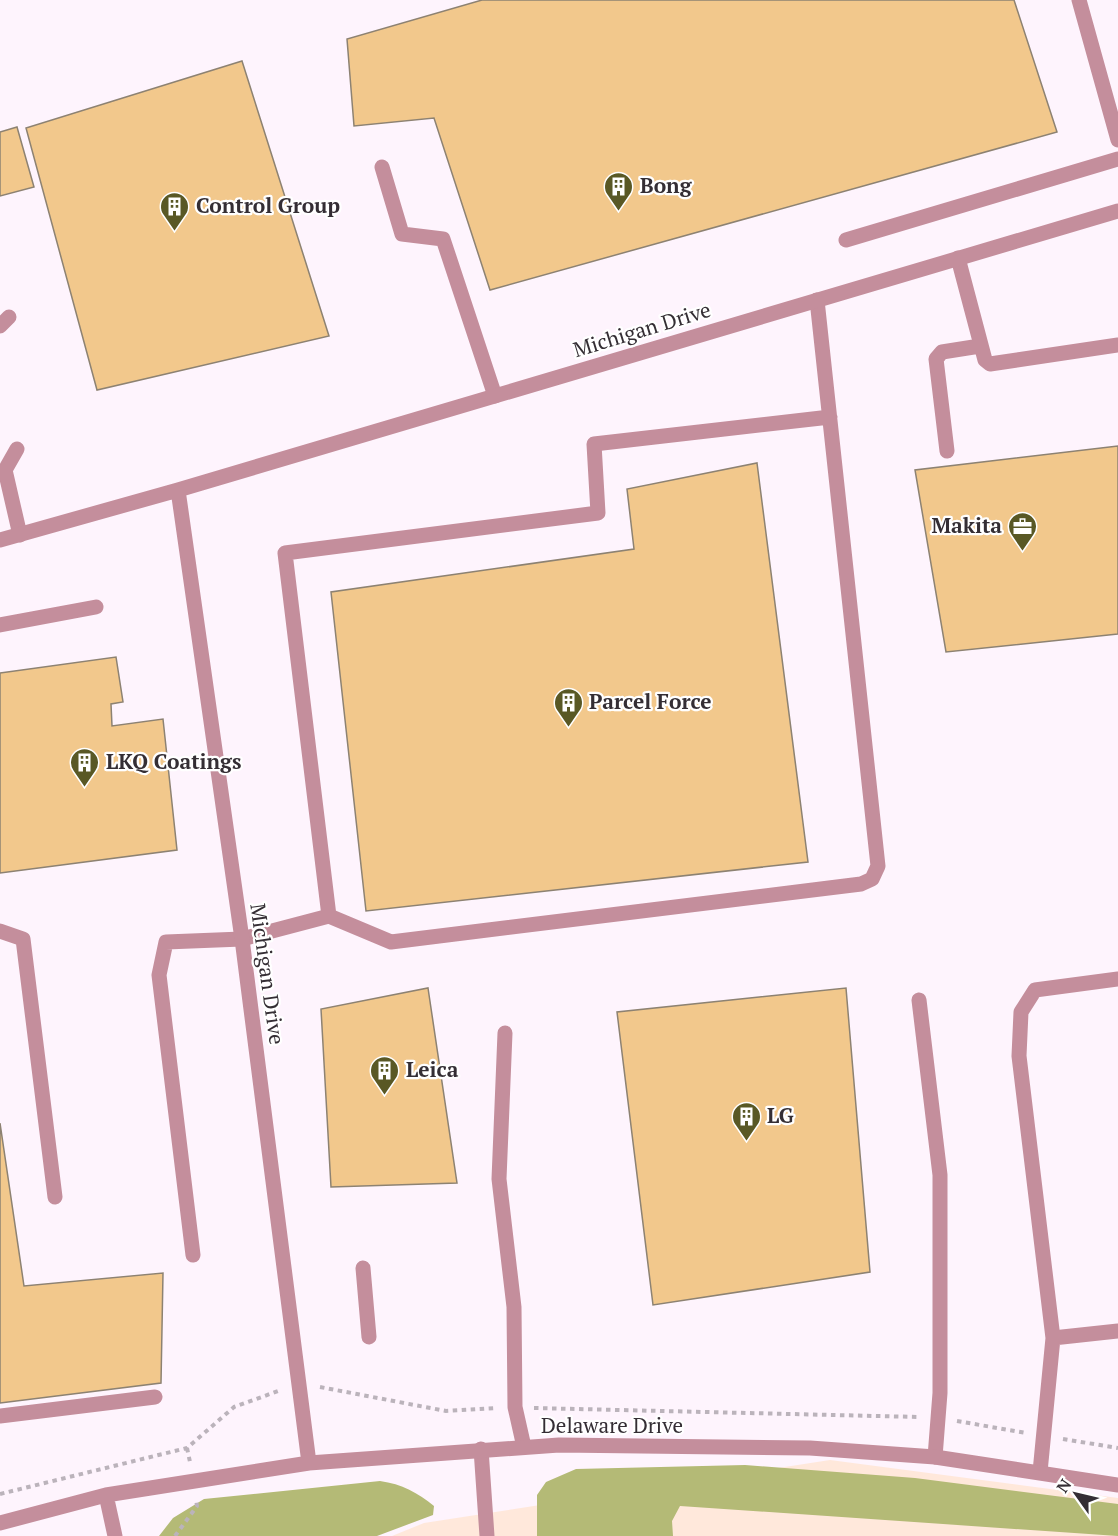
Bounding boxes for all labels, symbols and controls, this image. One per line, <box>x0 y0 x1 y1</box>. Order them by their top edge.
building icon: Bong <box>603 170 635 212</box>
place label: Bong <box>640 171 693 199</box>
building icon: Control Group <box>159 190 191 232</box>
place label: Control Group <box>196 191 340 219</box>
street label: Michigan Drive <box>570 295 714 363</box>
office icon: Makita <box>1007 510 1039 552</box>
place label: Makita <box>931 511 1002 539</box>
building icon: Parcel Force <box>552 686 584 728</box>
place label: Parcel Force <box>589 687 712 715</box>
building icon: LKQ Coatings <box>69 746 101 788</box>
place label: LKQ Coatings <box>106 747 241 775</box>
street label: Michigan Drive <box>244 901 292 1046</box>
building icon: Leica <box>369 1054 401 1096</box>
place label: Leica <box>406 1055 459 1083</box>
building icon: LG <box>730 1100 762 1142</box>
place label: LG <box>767 1101 794 1129</box>
street label: Delaware Drive <box>541 1411 683 1439</box>
north arrow <box>1046 1464 1106 1524</box>
text: N <box>1051 1474 1076 1497</box>

